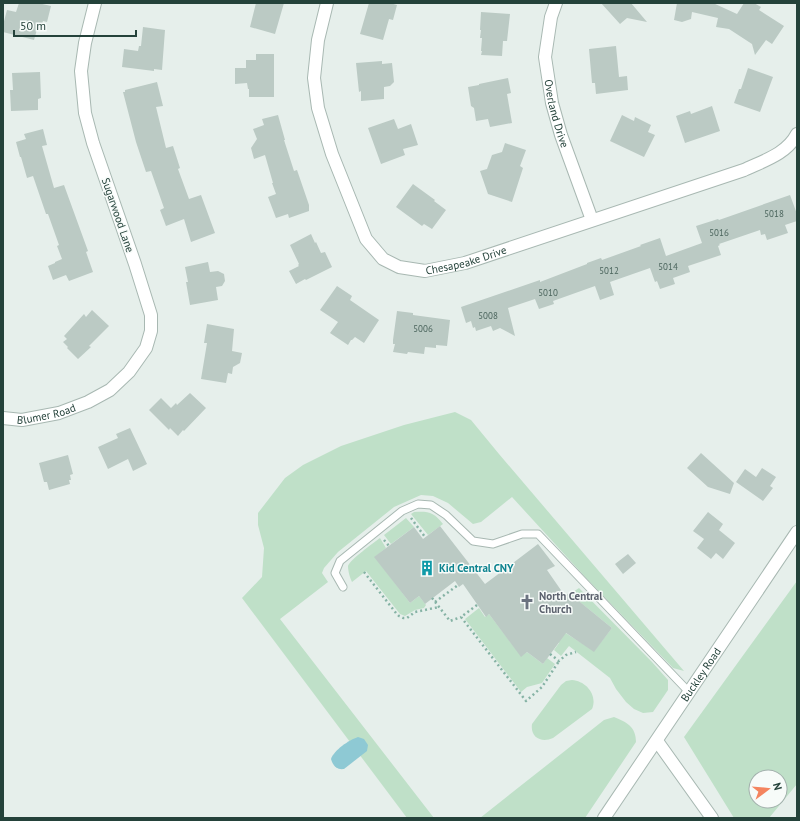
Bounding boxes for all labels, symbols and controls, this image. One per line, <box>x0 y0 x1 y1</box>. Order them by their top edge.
scale bar <box>14 12 136 38</box>
text: 50 m <box>20 18 46 33</box>
street label: Overland Drive <box>541 78 572 150</box>
street label: Sugarwood Lane <box>99 176 137 255</box>
house number: 5018 <box>764 208 784 219</box>
house number: 5016 <box>709 227 729 238</box>
street label: Chesapeake Drive <box>424 243 509 278</box>
house number: 5014 <box>658 261 678 272</box>
house number: 5012 <box>599 265 619 276</box>
house number: 5010 <box>538 287 558 298</box>
house number: 5008 <box>478 310 498 321</box>
house number: 5006 <box>413 323 433 334</box>
street label: Blumer Road <box>16 400 78 427</box>
building icon: Kid Central CNY <box>418 559 436 577</box>
place label: Kid Central CNY <box>439 561 514 575</box>
place label: North Central Church <box>539 589 603 616</box>
church icon: North Central Church <box>518 593 536 611</box>
street label: Buckley Road <box>678 645 724 704</box>
north arrow <box>748 769 788 809</box>
text: N <box>770 781 785 792</box>

